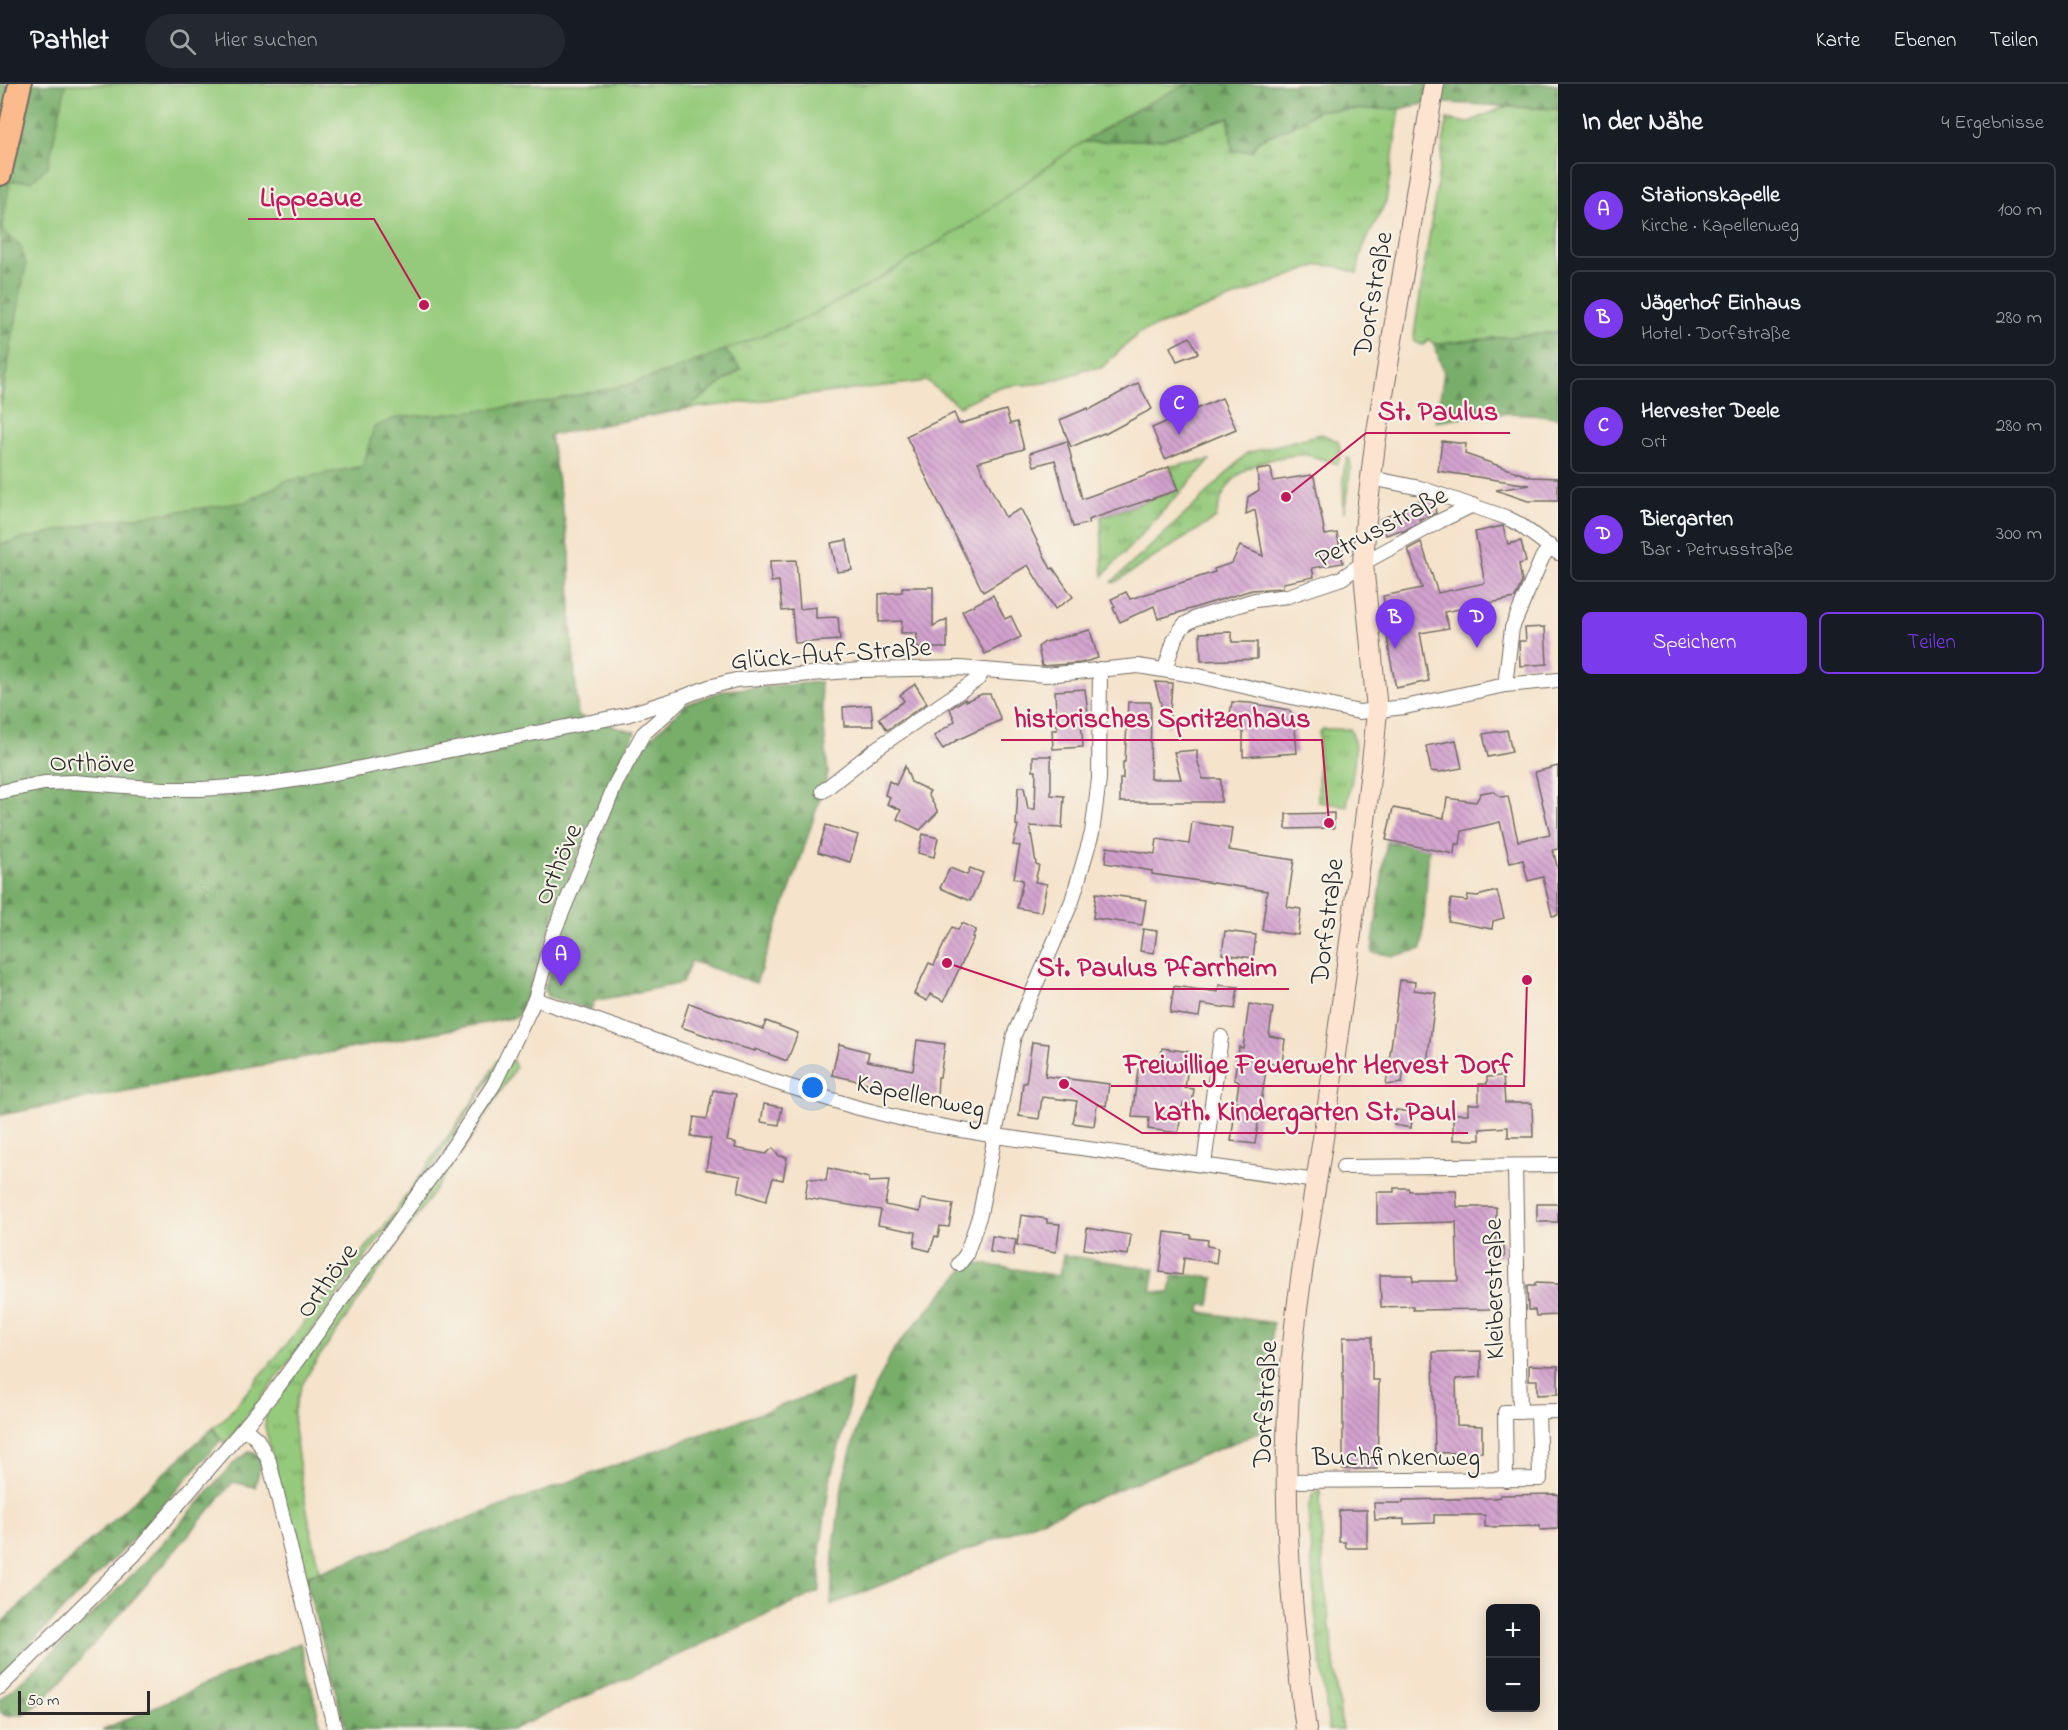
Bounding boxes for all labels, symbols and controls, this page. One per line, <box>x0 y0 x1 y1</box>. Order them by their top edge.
search box <box>145 14 565 68</box>
text: Pathlet <box>30 21 109 62</box>
icon: search <box>166 25 199 58</box>
text: Hier suchen <box>214 25 318 57</box>
text: Karte <box>1816 26 1860 56</box>
text: Ebenen <box>1893 26 1956 56</box>
text: Teilen <box>1989 26 2038 56</box>
text: In der Nähe <box>1582 104 1703 142</box>
text: 4 Ergebnisse <box>1941 109 2044 138</box>
callout: Lippeaue <box>248 173 374 219</box>
text: Lippeaue <box>260 179 363 220</box>
text: Stationskapelle <box>1641 180 1780 212</box>
text: A <box>1597 196 1610 225</box>
text: 100 m <box>1998 196 2042 225</box>
text: Kirche · Kapellenweg <box>1641 212 1799 241</box>
street label: Dorfstraße <box>1344 228 1405 361</box>
text: Jägerhof Einhaus <box>1641 288 1801 320</box>
text: B <box>1597 304 1610 333</box>
text: 280 m <box>1995 304 2042 333</box>
text: Hotel · Dorfstraße <box>1641 320 1790 349</box>
pin: C <box>1160 386 1198 435</box>
callout: St. Paulus <box>1366 387 1510 433</box>
text: St. Paulus <box>1378 393 1498 434</box>
text: Hervester Deele <box>1641 396 1780 428</box>
text: C <box>1598 412 1609 441</box>
text: 280 m <box>1995 412 2042 441</box>
text: Ort <box>1641 428 1667 457</box>
street label: Petrusstraße <box>1309 477 1456 579</box>
text: Biergarten <box>1641 504 1733 536</box>
text: D <box>1596 520 1611 549</box>
text: 300 m <box>1996 520 2042 549</box>
text: Bar · Petrusstraße <box>1641 536 1793 565</box>
pin: D <box>1458 598 1496 648</box>
pin: B <box>1376 600 1414 649</box>
button: Speichern <box>1582 612 1807 674</box>
button: Teilen <box>1819 612 2044 674</box>
street label: Glück-Auf-Straße <box>730 629 934 682</box>
callout: historisches Spritzenhaus <box>1001 694 1322 740</box>
text: historisches Spritzenhaus <box>1013 700 1311 741</box>
street label: Orthöve <box>49 744 136 785</box>
street label: Orthöve <box>525 817 594 912</box>
street label: Dorfstraße <box>1301 855 1356 988</box>
pin: A <box>542 936 580 986</box>
callout: St. Paulus Pfarrheim <box>1025 943 1289 989</box>
text: St. Paulus Pfarrheim <box>1037 949 1277 990</box>
callout: Freiwillige Feuerwehr Hervest Dorf <box>1111 1040 1524 1086</box>
text: Freiwillige Feuerwehr Hervest Dorf <box>1121 1046 1514 1088</box>
street label: Kapellenweg <box>852 1065 989 1130</box>
your location <box>798 1073 827 1102</box>
callout: kath. Kindergarten St. Paul <box>1142 1087 1468 1133</box>
text: kath. Kindergarten St. Paul <box>1154 1093 1456 1135</box>
street label: Kleiberstraße <box>1475 1217 1516 1360</box>
street label: Orthöve <box>287 1235 369 1327</box>
street label: Dorfstraße <box>1244 1339 1289 1469</box>
street label: Buchfinkenweg <box>1311 1439 1480 1478</box>
map controls <box>1486 1604 1540 1712</box>
button: + <box>1486 1604 1540 1658</box>
button: − <box>1486 1658 1540 1712</box>
scale bar <box>18 1688 150 1716</box>
text: 50 m <box>27 1689 59 1713</box>

